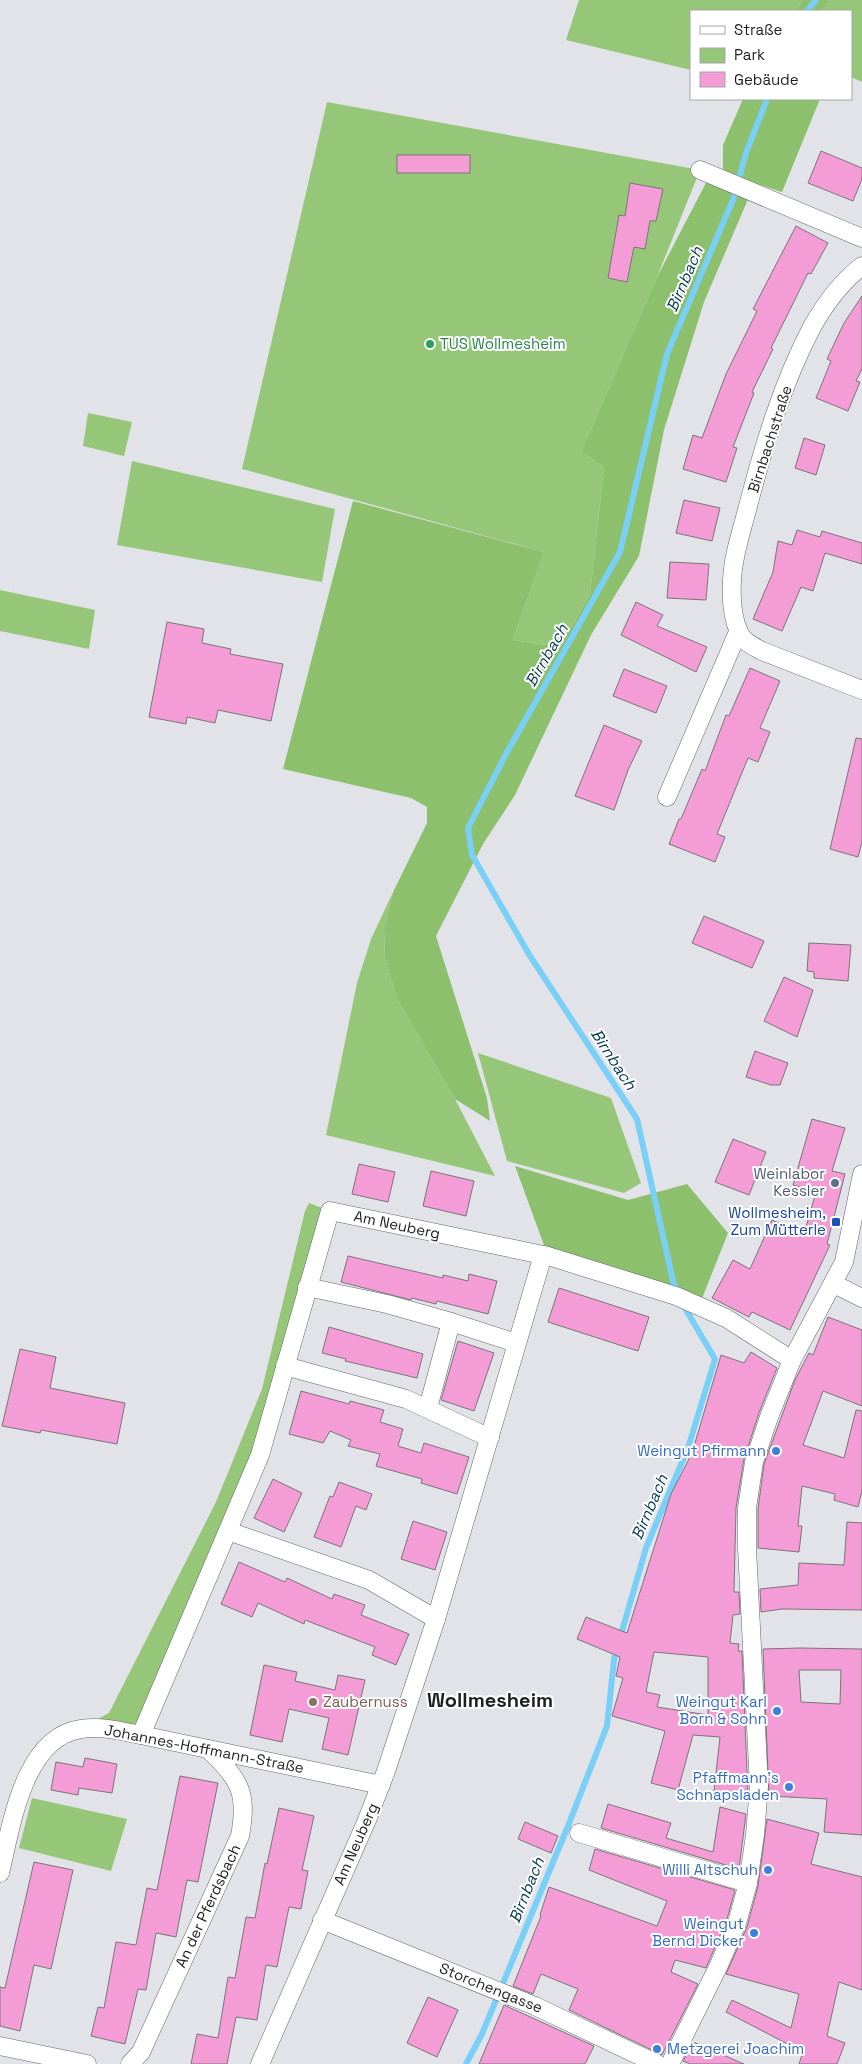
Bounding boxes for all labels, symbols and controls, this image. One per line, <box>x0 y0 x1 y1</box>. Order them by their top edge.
legend <box>690 10 852 100</box>
text: Straße <box>734 20 783 39</box>
text: Park <box>734 45 765 64</box>
text: Gebäude <box>734 70 799 89</box>
water label: Birnbach <box>661 242 708 315</box>
place label: TUS Wollmesheim <box>440 334 566 353</box>
marker: TUS Wollmesheim <box>424 338 436 350</box>
street label: Birnbachstraße <box>743 383 796 495</box>
water label: Birnbach <box>520 619 573 690</box>
water label: Birnbach <box>586 1025 642 1095</box>
place label: Weinlabor Kessler <box>753 1164 825 1200</box>
marker: Weinlabor Kessler <box>829 1177 841 1189</box>
place label: Wollmesheim, Zum Mütterle <box>728 1203 826 1239</box>
street label: Am Neuberg <box>352 1206 442 1243</box>
marker: Wollmesheim, Zum Mütterle <box>830 1216 842 1228</box>
place label: Weingut Pfirmann <box>637 1441 766 1460</box>
marker: Weingut Pfirmann <box>770 1445 782 1457</box>
water label: Birnbach <box>626 1470 673 1543</box>
district label: Wollmesheim <box>427 1687 553 1713</box>
place label: Zaubernuss <box>323 1692 408 1711</box>
place label: Weingut Karl Born & Sohn <box>676 1692 767 1728</box>
marker: Zaubernuss <box>307 1696 319 1708</box>
marker: Weingut Karl Born & Sohn <box>771 1705 783 1717</box>
street label: Johannes-Hoffmann-Straße <box>103 1720 306 1777</box>
place label: Pfaffmann's Schnapsladen <box>676 1768 779 1804</box>
marker: Pfaffmann's Schnapsladen <box>783 1781 795 1793</box>
street label: Am Neuberg <box>329 1800 382 1888</box>
street label: An der Pferdsbach <box>171 1841 244 1970</box>
water label: Birnbach <box>504 1853 550 1926</box>
place label: Willi Altschuh <box>662 1860 758 1879</box>
marker: Willi Altschuh <box>762 1864 774 1876</box>
place label: Weingut Bernd Dicker <box>652 1914 744 1950</box>
marker: Weingut Bernd Dicker <box>748 1927 760 1939</box>
street label: Storchengasse <box>437 1958 546 2017</box>
place label: Metzgerei Joachim <box>667 2039 804 2058</box>
marker: Metzgerei Joachim <box>651 2043 663 2055</box>

